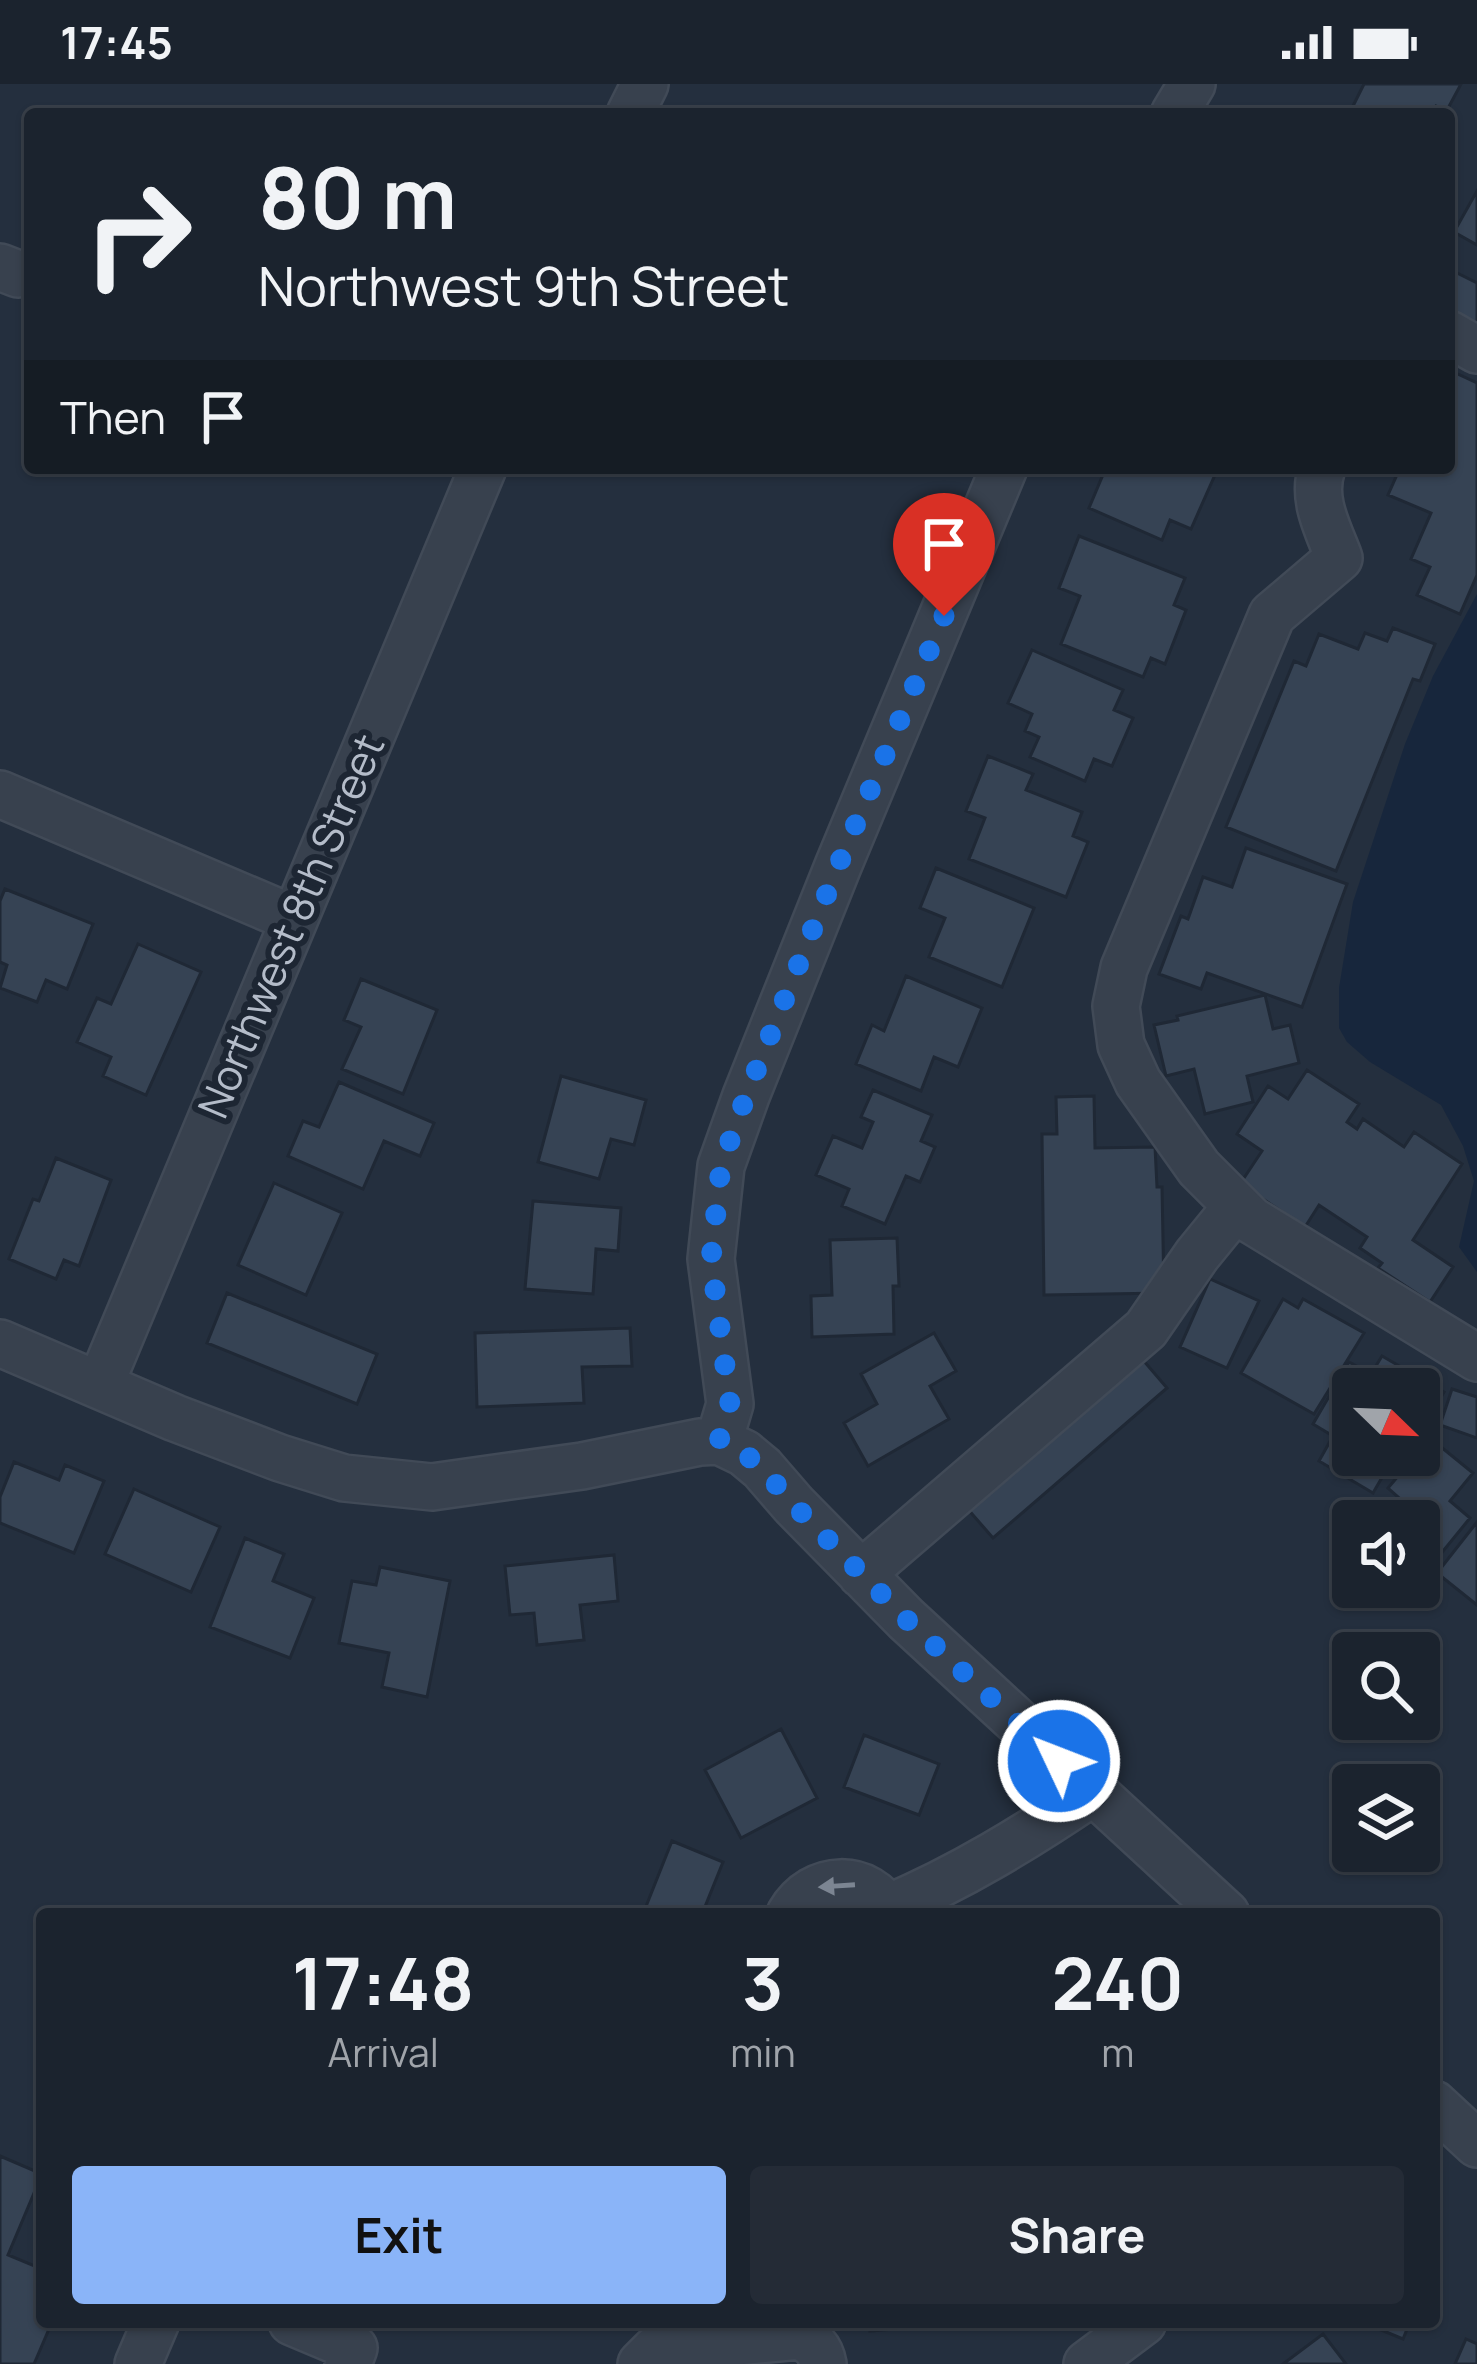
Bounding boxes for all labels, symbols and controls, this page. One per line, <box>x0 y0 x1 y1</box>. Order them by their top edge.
text: 17:45 <box>60 11 173 73</box>
text: 80 m <box>258 139 457 254</box>
icon: right <box>60 156 216 312</box>
text: Northwest 9th Street <box>258 248 789 322</box>
icon: arrive <box>190 384 256 450</box>
text: Then <box>60 386 166 448</box>
pin <box>893 493 995 616</box>
icon: arrive <box>911 511 977 577</box>
street label: Northwest 8th Street <box>183 725 397 1126</box>
north arrow <box>1332 1368 1440 1476</box>
map controls <box>1332 1368 1440 1872</box>
button: sound <box>1332 1500 1440 1608</box>
button: search <box>1332 1632 1440 1740</box>
position arrow <box>996 1698 1122 1824</box>
button: layers <box>1332 1764 1440 1872</box>
one-way arrow <box>818 1877 856 1896</box>
text: 17:48 <box>292 1933 474 2032</box>
text: 3 <box>742 1933 784 2032</box>
text: 240 <box>1051 1933 1184 2032</box>
text: Arrival <box>327 2025 439 2079</box>
text: min <box>730 2025 796 2079</box>
text: m <box>1101 2025 1134 2079</box>
button: Exit <box>72 2166 726 2304</box>
button: Share <box>750 2166 1404 2304</box>

